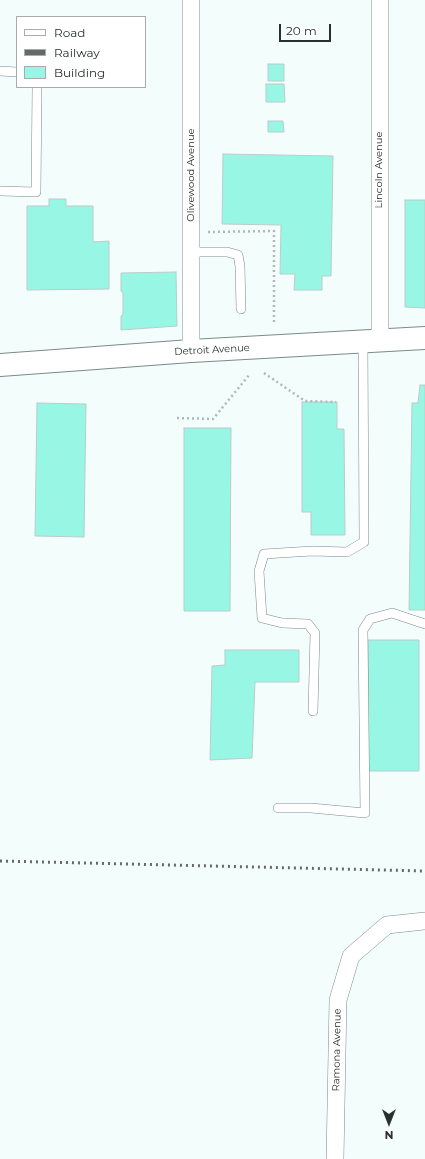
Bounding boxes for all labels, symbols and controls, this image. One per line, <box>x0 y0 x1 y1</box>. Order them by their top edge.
legend <box>16 16 146 88</box>
scale bar <box>281 16 333 42</box>
text: 20 m <box>286 23 317 38</box>
text: Road <box>54 25 85 40</box>
text: Railway <box>54 45 100 60</box>
text: Building <box>54 65 105 80</box>
street label: Olivewood Avenue <box>185 128 197 222</box>
street label: Lincoln Avenue <box>373 132 385 208</box>
street label: Detroit Avenue <box>174 342 250 358</box>
street label: Ramona Avenue <box>330 1008 344 1092</box>
north arrow <box>369 1103 409 1143</box>
text: N <box>385 1128 393 1142</box>

